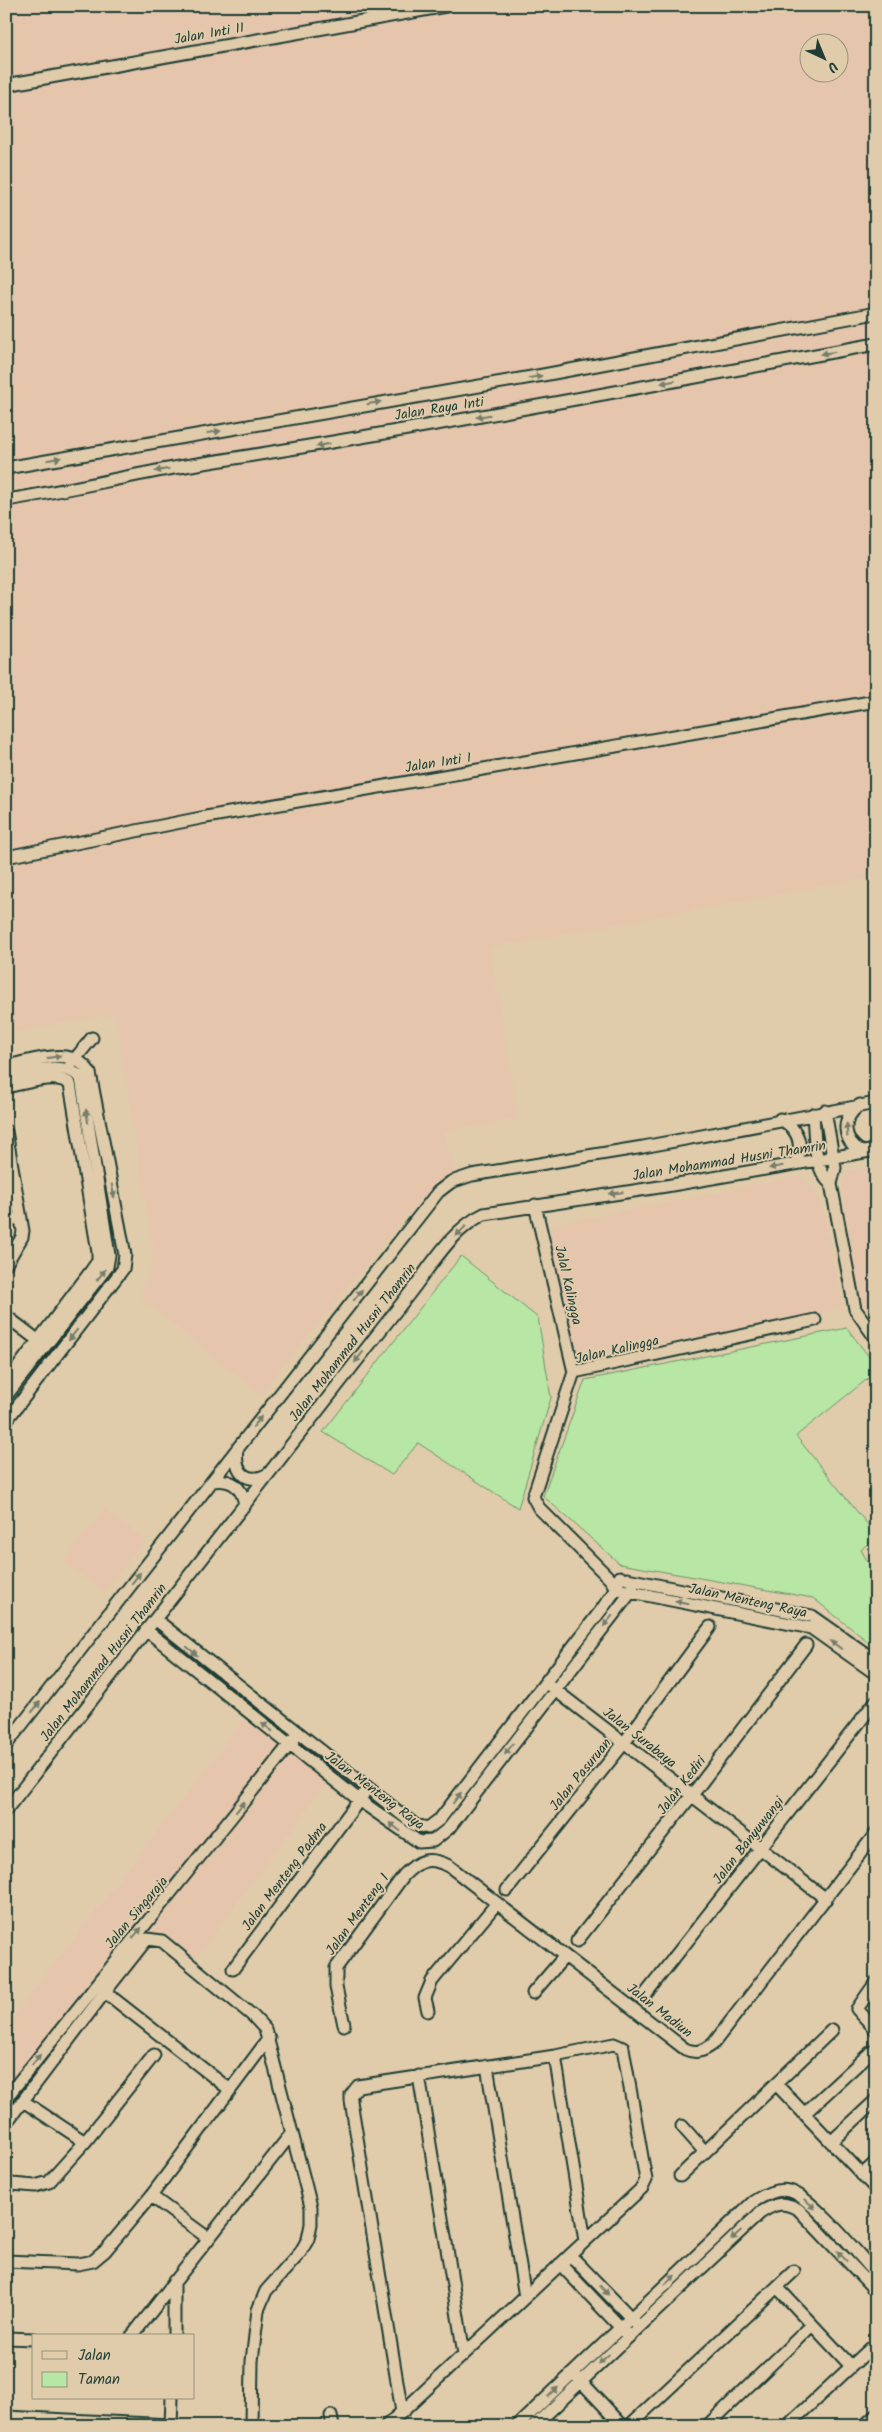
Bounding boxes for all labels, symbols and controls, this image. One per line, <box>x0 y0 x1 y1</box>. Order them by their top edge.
street label: Jalan Inti II <box>172 17 246 51</box>
north arrow <box>800 32 850 82</box>
text: U <box>821 56 843 78</box>
one-way arrow <box>819 349 835 357</box>
one-way arrow <box>527 372 543 380</box>
one-way arrow <box>659 378 675 386</box>
street label: Jalan Raya Inti <box>393 391 486 427</box>
one-way arrow <box>367 398 383 406</box>
one-way arrow <box>474 412 490 420</box>
one-way arrow <box>207 427 223 435</box>
one-way arrow <box>314 441 330 449</box>
one-way arrow <box>47 455 63 463</box>
one-way arrow <box>154 467 170 475</box>
street label: Jalan Inti I <box>403 747 473 779</box>
one-way arrow <box>47 1053 63 1061</box>
one-way arrow <box>83 1108 91 1124</box>
one-way arrow <box>842 1121 850 1137</box>
street label: Jalan Mohammad Husni Thamrin <box>631 1135 828 1187</box>
one-way arrow <box>768 1164 784 1172</box>
one-way arrow <box>109 1183 117 1199</box>
one-way arrow <box>607 1190 623 1198</box>
one-way arrow <box>455 1224 467 1236</box>
street label: Jalal Kalingga <box>548 1243 588 1327</box>
street label: Jalan Mohammad Husni Thamrin <box>284 1259 422 1427</box>
one-way arrow <box>95 1269 106 1282</box>
one-way arrow <box>352 1289 363 1302</box>
one-way arrow <box>67 1328 78 1341</box>
street label: Jalan Kalingga <box>573 1330 661 1370</box>
one-way arrow <box>354 1351 365 1364</box>
one-way arrow <box>252 1416 263 1429</box>
one-way arrow <box>131 1572 142 1585</box>
street label: Jalan Menteng Raya <box>687 1578 809 1624</box>
street label: Jalan Mohammad Husni Thamrin <box>35 1579 173 1747</box>
one-way arrow <box>674 1597 690 1605</box>
one-way arrow <box>603 1614 614 1627</box>
one-way arrow <box>830 1641 843 1651</box>
one-way arrow <box>186 1645 199 1656</box>
one-way arrow <box>31 1700 42 1713</box>
street label: Jalan Surabaya <box>598 1702 681 1774</box>
one-way arrow <box>260 1721 273 1732</box>
street label: Jalan Pasuruan <box>544 1733 617 1816</box>
one-way arrow <box>504 1743 514 1756</box>
street label: Jalan Menteng Raya <box>320 1746 429 1836</box>
street label: Jalan Kediri <box>652 1751 712 1820</box>
one-way arrow <box>451 1792 462 1805</box>
street label: Jalan Banyuwangi <box>708 1792 790 1889</box>
one-way arrow <box>235 1801 246 1814</box>
street label: Jalan Menteng Padma <box>237 1818 333 1936</box>
one-way arrow <box>389 1821 402 1832</box>
street label: Jalan Menteng 1 <box>320 1869 395 1960</box>
street label: Jalan Singaraja <box>100 1871 174 1954</box>
one-way arrow <box>132 1926 143 1939</box>
street label: Jalan Madiun <box>622 1978 697 2044</box>
one-way arrow <box>31 2054 42 2067</box>
one-way arrow <box>804 2198 816 2210</box>
one-way arrow <box>730 2229 742 2241</box>
one-way arrow <box>836 2250 848 2262</box>
one-way arrow <box>664 2274 676 2286</box>
one-way arrow <box>598 2283 610 2295</box>
legend <box>32 2334 195 2400</box>
text: Jalan <box>78 2344 111 2368</box>
one-way arrow <box>599 2353 611 2365</box>
text: Taman <box>78 2368 120 2392</box>
one-way arrow <box>546 2386 558 2398</box>

